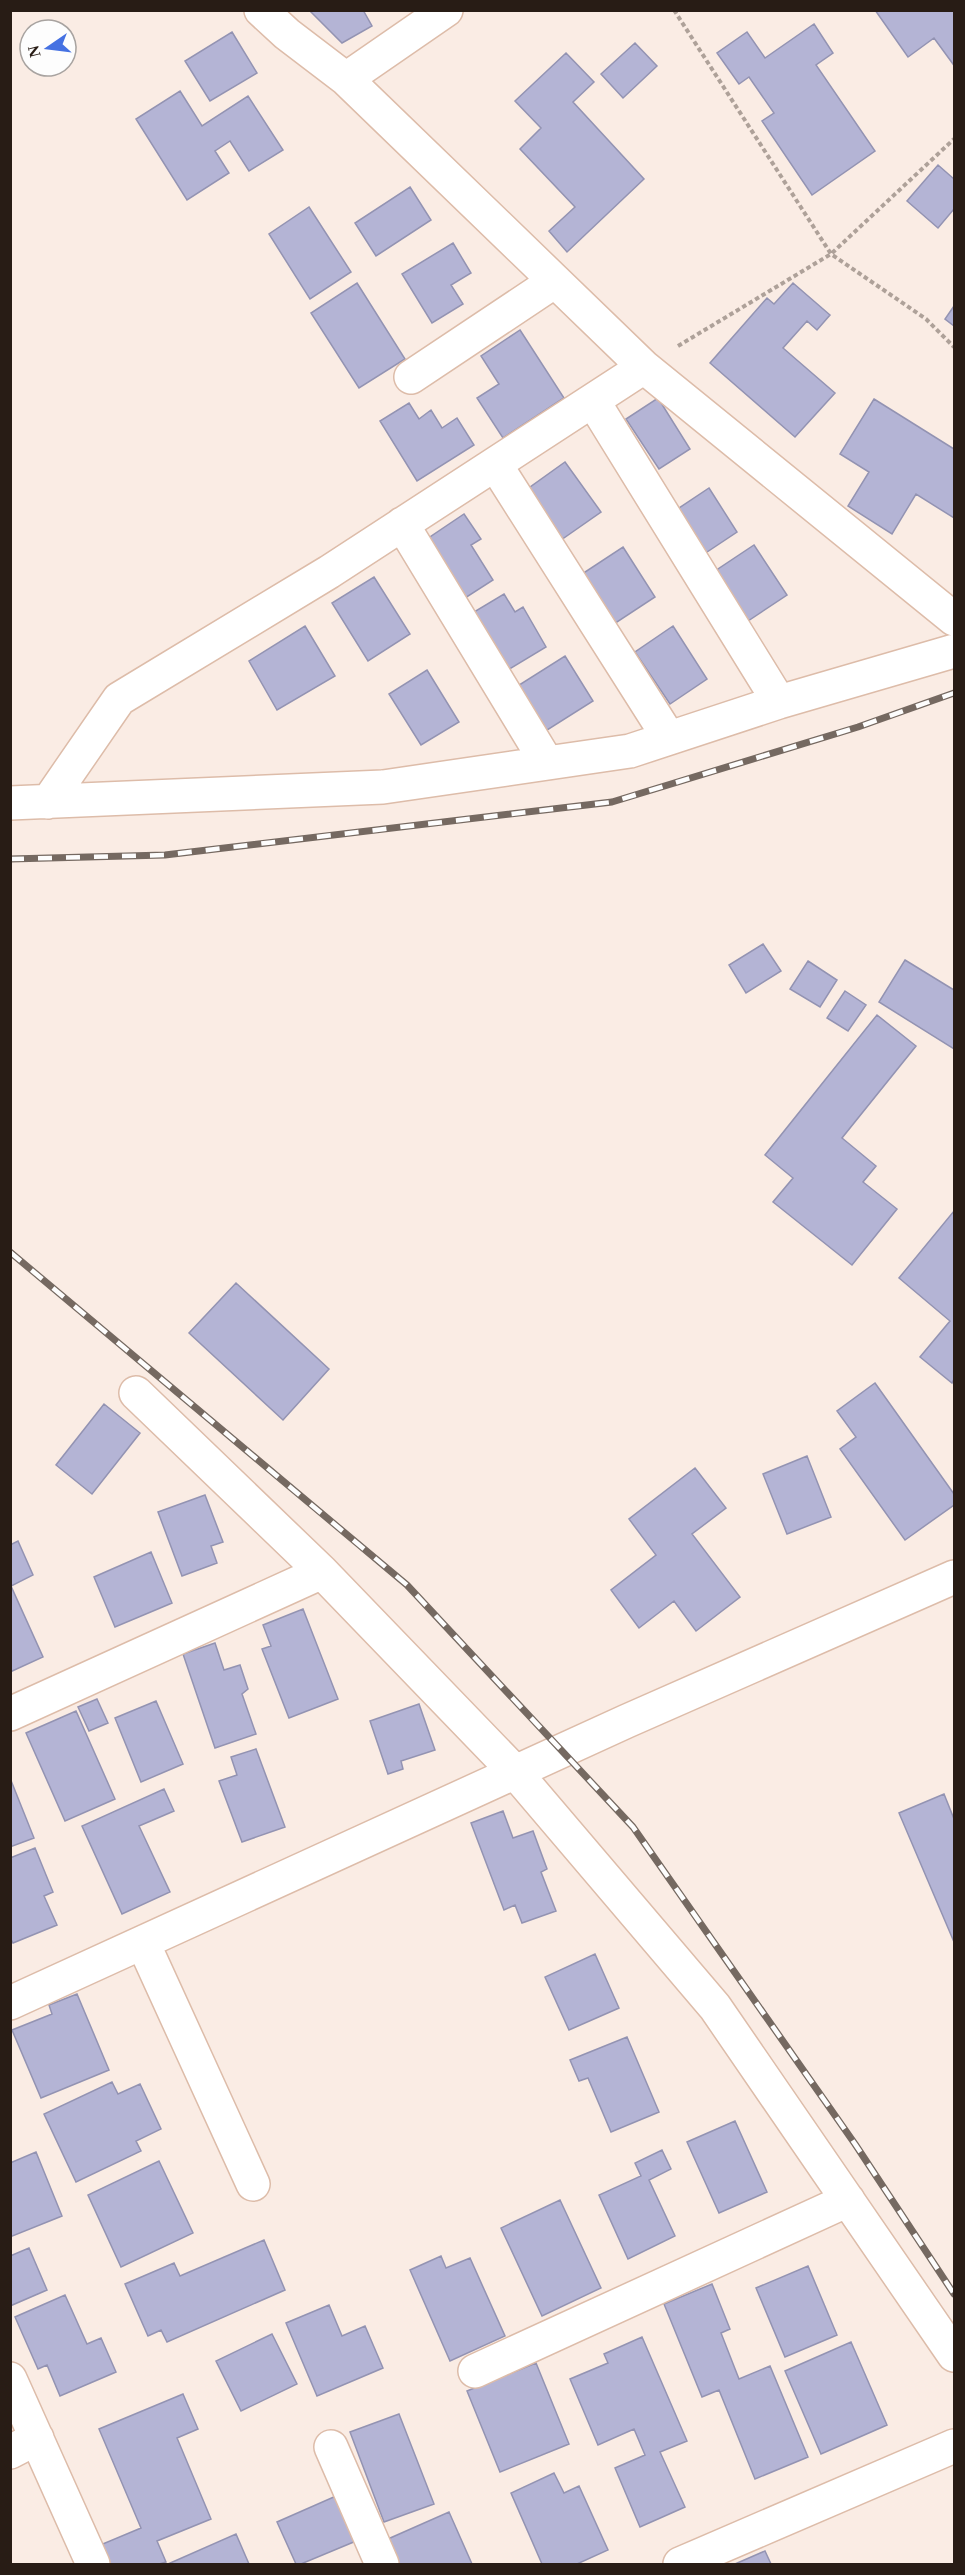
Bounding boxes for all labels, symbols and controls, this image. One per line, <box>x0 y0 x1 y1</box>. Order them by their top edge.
north arrow <box>18 18 78 78</box>
text: N <box>24 43 44 59</box>

